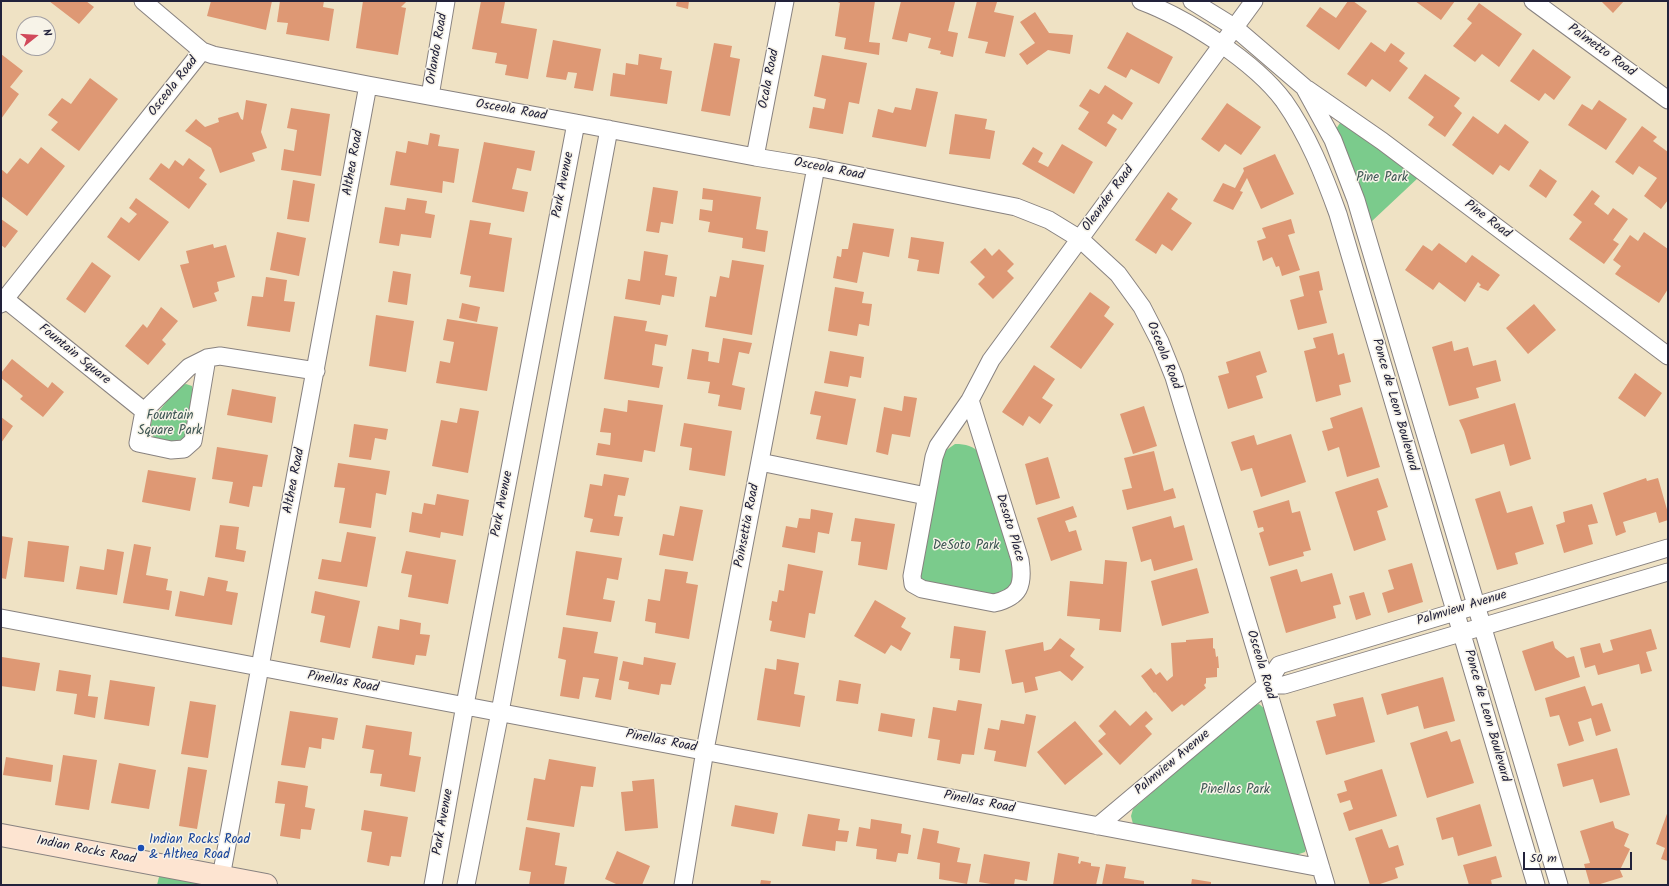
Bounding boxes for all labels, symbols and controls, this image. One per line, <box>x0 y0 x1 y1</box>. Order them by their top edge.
street label: Orlando Road <box>424 12 452 86</box>
north arrow <box>16 16 56 56</box>
street label: Palmetto Road <box>1564 21 1638 81</box>
text: N <box>37 27 56 39</box>
street label: Ocala Road <box>757 48 783 110</box>
street label: Osceola Road <box>146 54 202 120</box>
street label: Osceola Road <box>474 97 548 125</box>
street label: Althea Road <box>341 129 367 197</box>
street label: Park Avenue <box>550 151 578 219</box>
street label: Osceola Road <box>792 156 866 184</box>
street label: Oleander Road <box>1080 163 1138 235</box>
park label: Pine Park <box>1356 171 1408 187</box>
street label: Pine Road <box>1461 197 1513 243</box>
street label: Osceola Road <box>1142 320 1184 392</box>
street label: Fountain Square <box>35 321 113 389</box>
street label: Ponce de Leon Boulevard <box>1368 337 1420 473</box>
park label: Fountain Square Park <box>138 409 202 440</box>
street label: Althea Road <box>281 447 309 515</box>
street label: Park Avenue <box>489 470 517 538</box>
street label: Poinsettia Road <box>732 483 764 569</box>
street label: Desoto Place <box>991 492 1027 564</box>
park label: DeSoto Park <box>933 539 999 555</box>
street label: Palmview Avenue <box>1415 588 1509 630</box>
street label: Osceola Road <box>1242 628 1278 702</box>
street label: Ponce de Leon Boulevard <box>1460 648 1512 784</box>
street label: Pinellas Road <box>306 669 380 697</box>
street label: Pinellas Road <box>624 727 698 757</box>
street label: Palmview Avenue <box>1132 727 1214 799</box>
park label: Pinellas Park <box>1200 783 1270 799</box>
street label: Park Avenue <box>430 788 458 856</box>
street label: Pinellas Road <box>942 788 1016 818</box>
place label: Indian Rocks Road & Althea Road <box>149 833 250 864</box>
street label: Indian Rocks Road <box>35 834 137 868</box>
marker: Indian Rocks Road & Althea Road <box>136 843 146 853</box>
scale bar <box>1525 844 1634 870</box>
text: 50 m <box>1530 849 1557 868</box>

